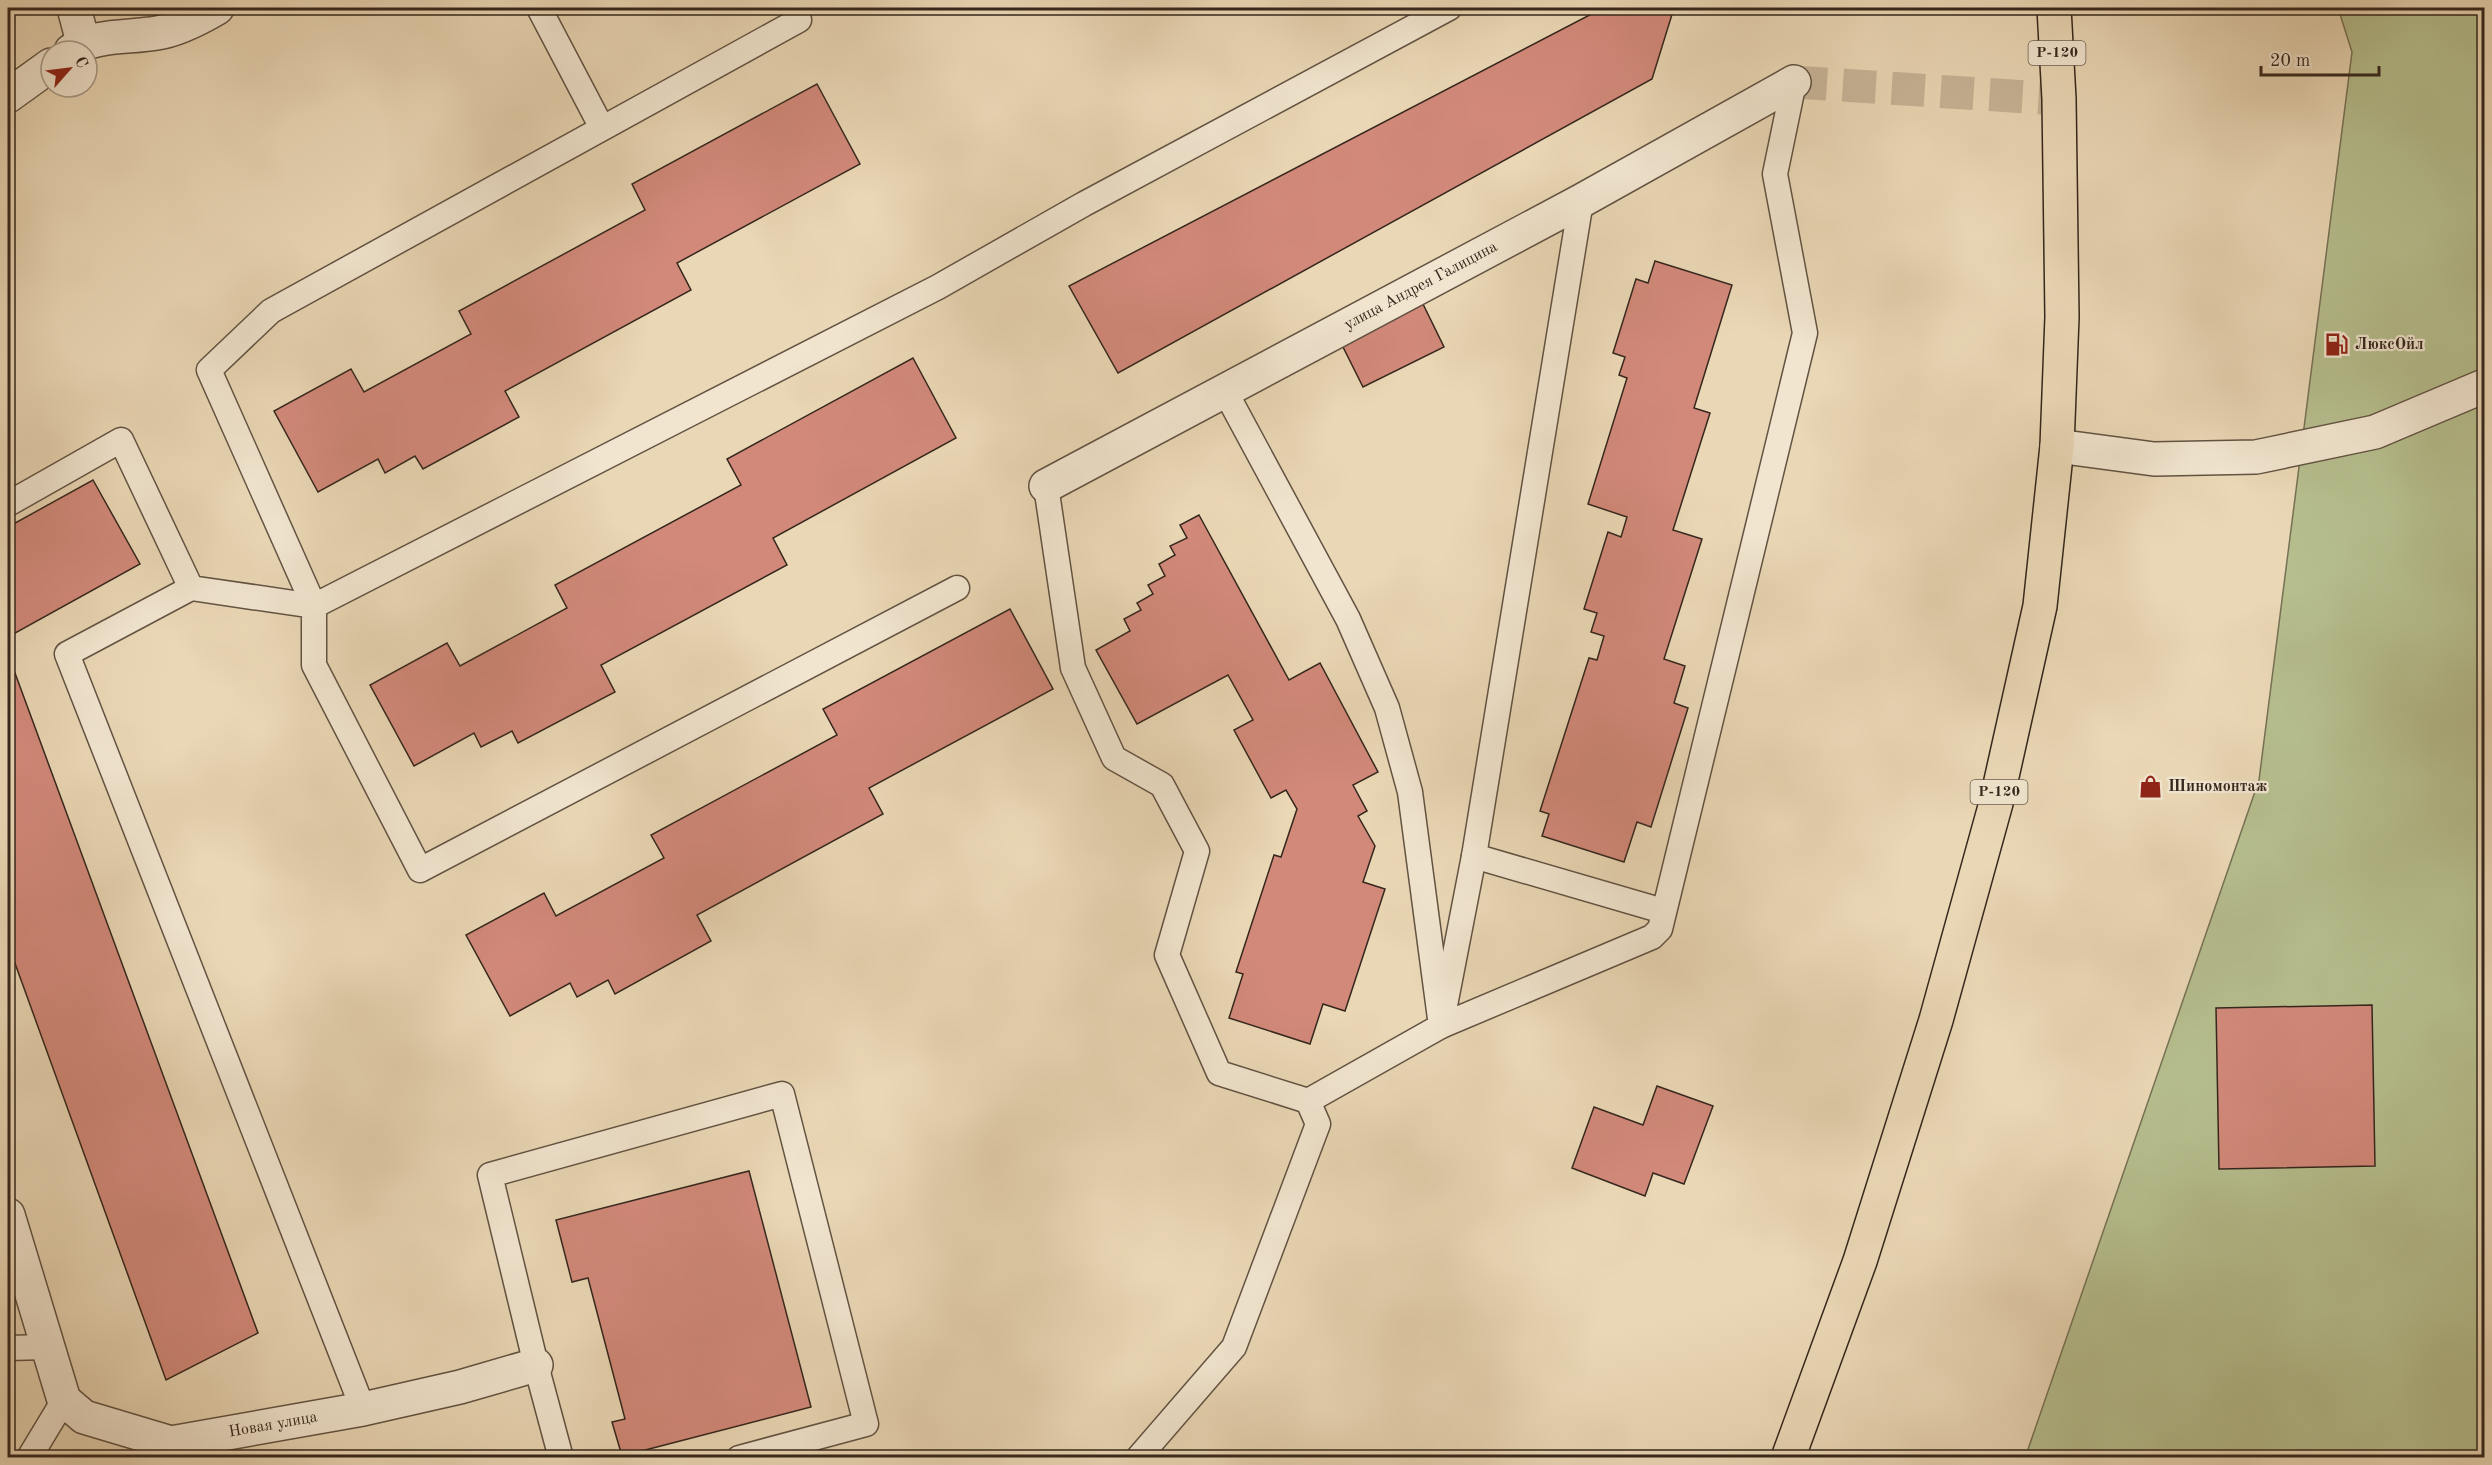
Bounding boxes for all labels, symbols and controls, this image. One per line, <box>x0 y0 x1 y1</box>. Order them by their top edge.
north arrow <box>39 39 99 99</box>
scale bar <box>2261 39 2380 77</box>
road number: Р-120 <box>2028 41 2086 65</box>
text: 20 m <box>2270 52 2310 70</box>
text: С <box>71 54 90 71</box>
street label: улица Андрея Галицина <box>1342 239 1500 333</box>
fuel station icon: ЛюксОйл <box>2324 332 2350 358</box>
place label: ЛюксОйл <box>2355 337 2424 353</box>
shop icon: Шиномонтаж <box>2137 774 2163 800</box>
place label: Шиномонтаж <box>2168 779 2268 795</box>
road number: Р-120 <box>1970 780 2028 804</box>
street label: Новая улица <box>227 1409 319 1441</box>

